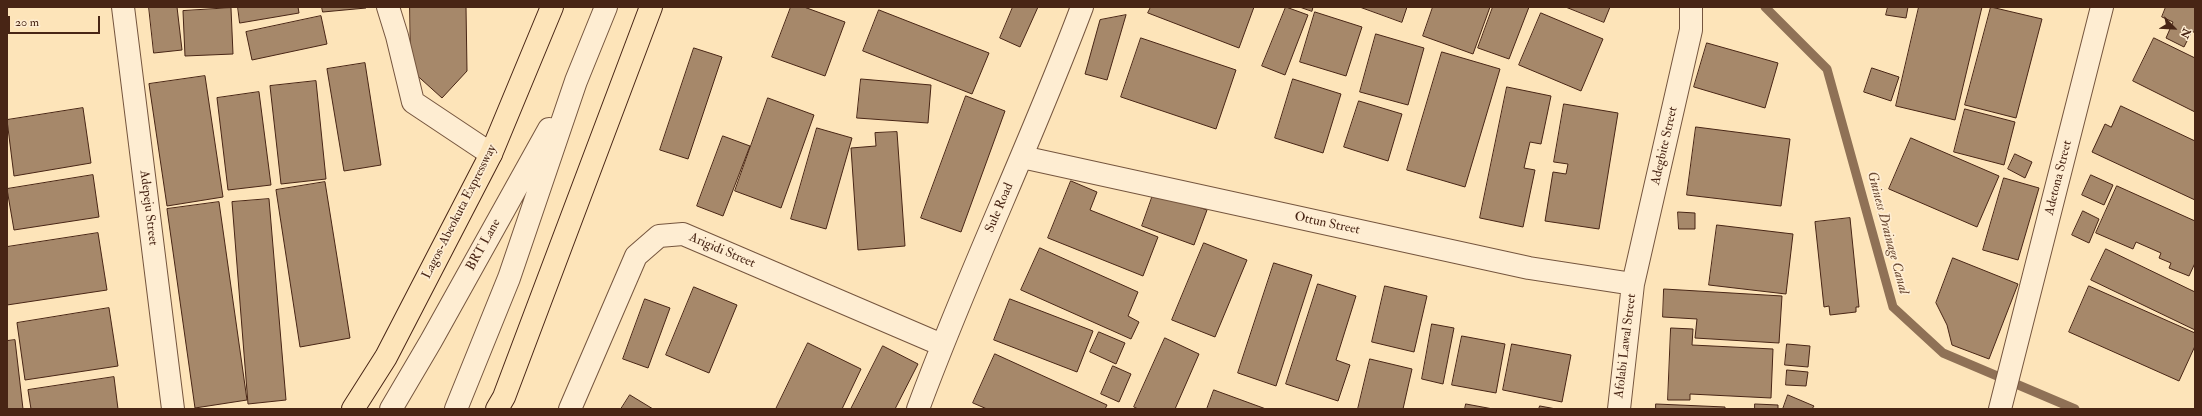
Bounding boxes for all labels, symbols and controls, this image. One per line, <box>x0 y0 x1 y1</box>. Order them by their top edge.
scale bar <box>10 8 102 34</box>
north arrow <box>2154 8 2194 48</box>
text: 20 m <box>15 15 39 30</box>
text: N <box>2177 26 2193 40</box>
street label: Adegbite Street <box>1648 105 1682 187</box>
street label: Adetona Street <box>2042 139 2076 217</box>
street label: Lagos-Abeokuta Expressway <box>419 142 501 282</box>
street label: Adepeju Street <box>136 169 160 247</box>
water label: Guiness Drainage Canal <box>1863 170 1911 296</box>
street label: Sule Road <box>983 181 1017 235</box>
street label: Ottun Street <box>1293 209 1361 239</box>
street label: BRT Lane <box>463 216 505 274</box>
street label: Arigidi Street <box>687 230 757 272</box>
street label: Afolabi Lawal Street <box>1612 293 1640 399</box>

